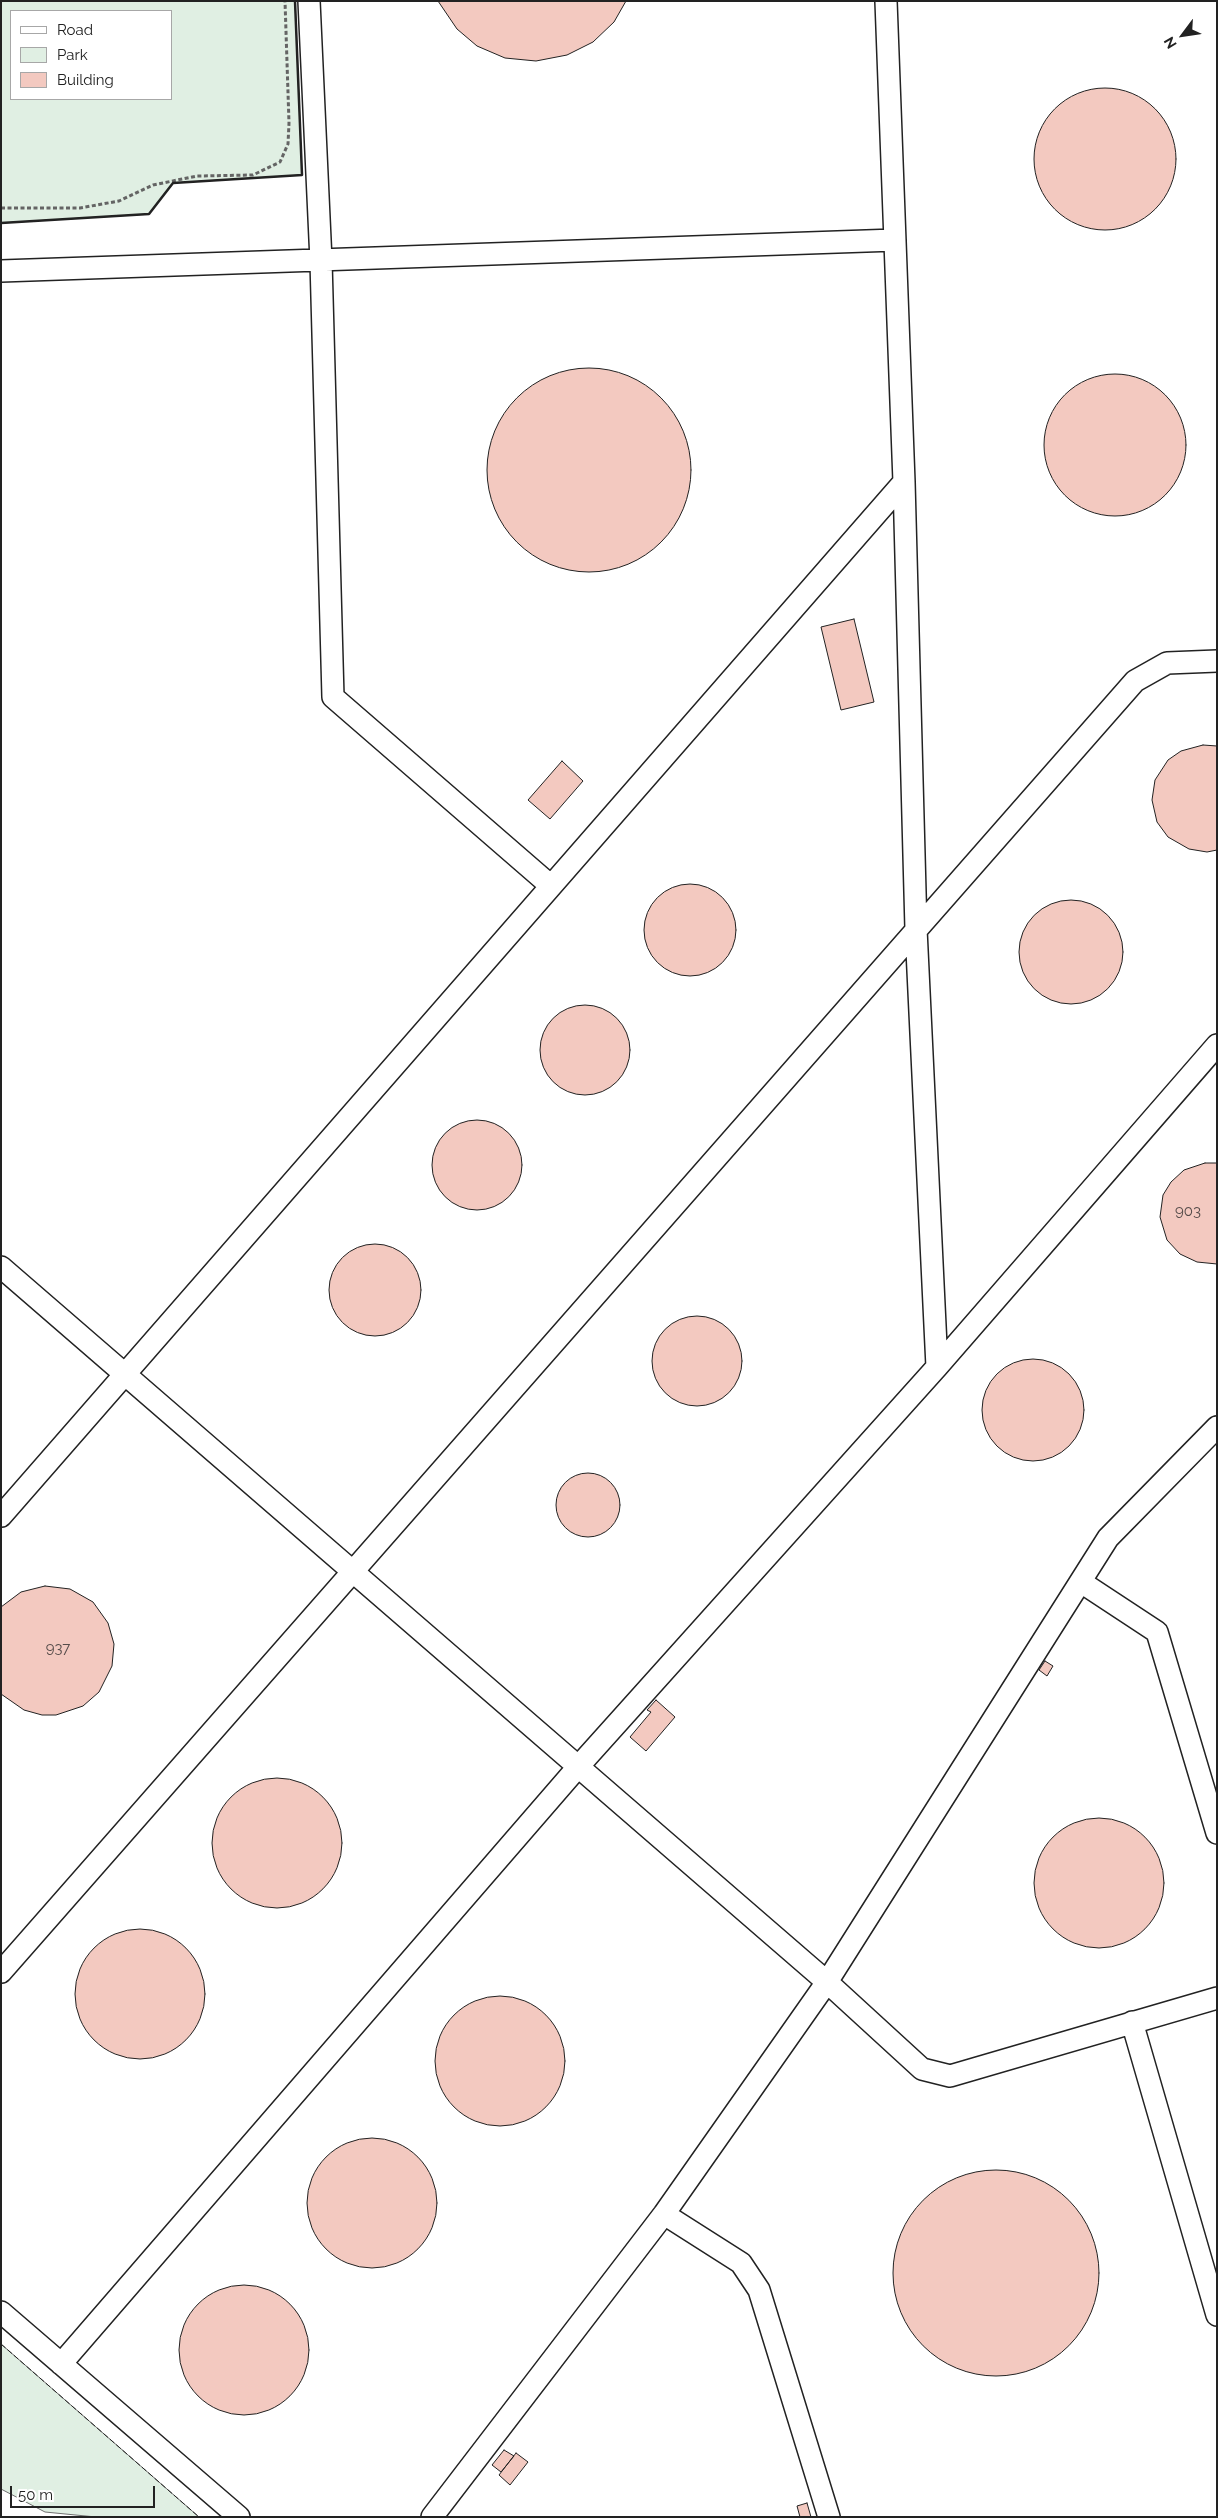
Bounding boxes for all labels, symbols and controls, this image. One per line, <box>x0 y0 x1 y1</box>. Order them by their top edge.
legend <box>10 10 172 100</box>
north arrow <box>1158 10 1208 60</box>
text: Road <box>57 21 93 39</box>
text: N <box>1161 34 1180 51</box>
text: Park <box>57 46 88 64</box>
text: Building <box>57 71 114 89</box>
house number: 903 <box>1175 1202 1201 1220</box>
house number: 937 <box>46 1639 70 1657</box>
scale bar <box>12 2476 158 2508</box>
text: 50 m <box>18 2486 53 2504</box>

